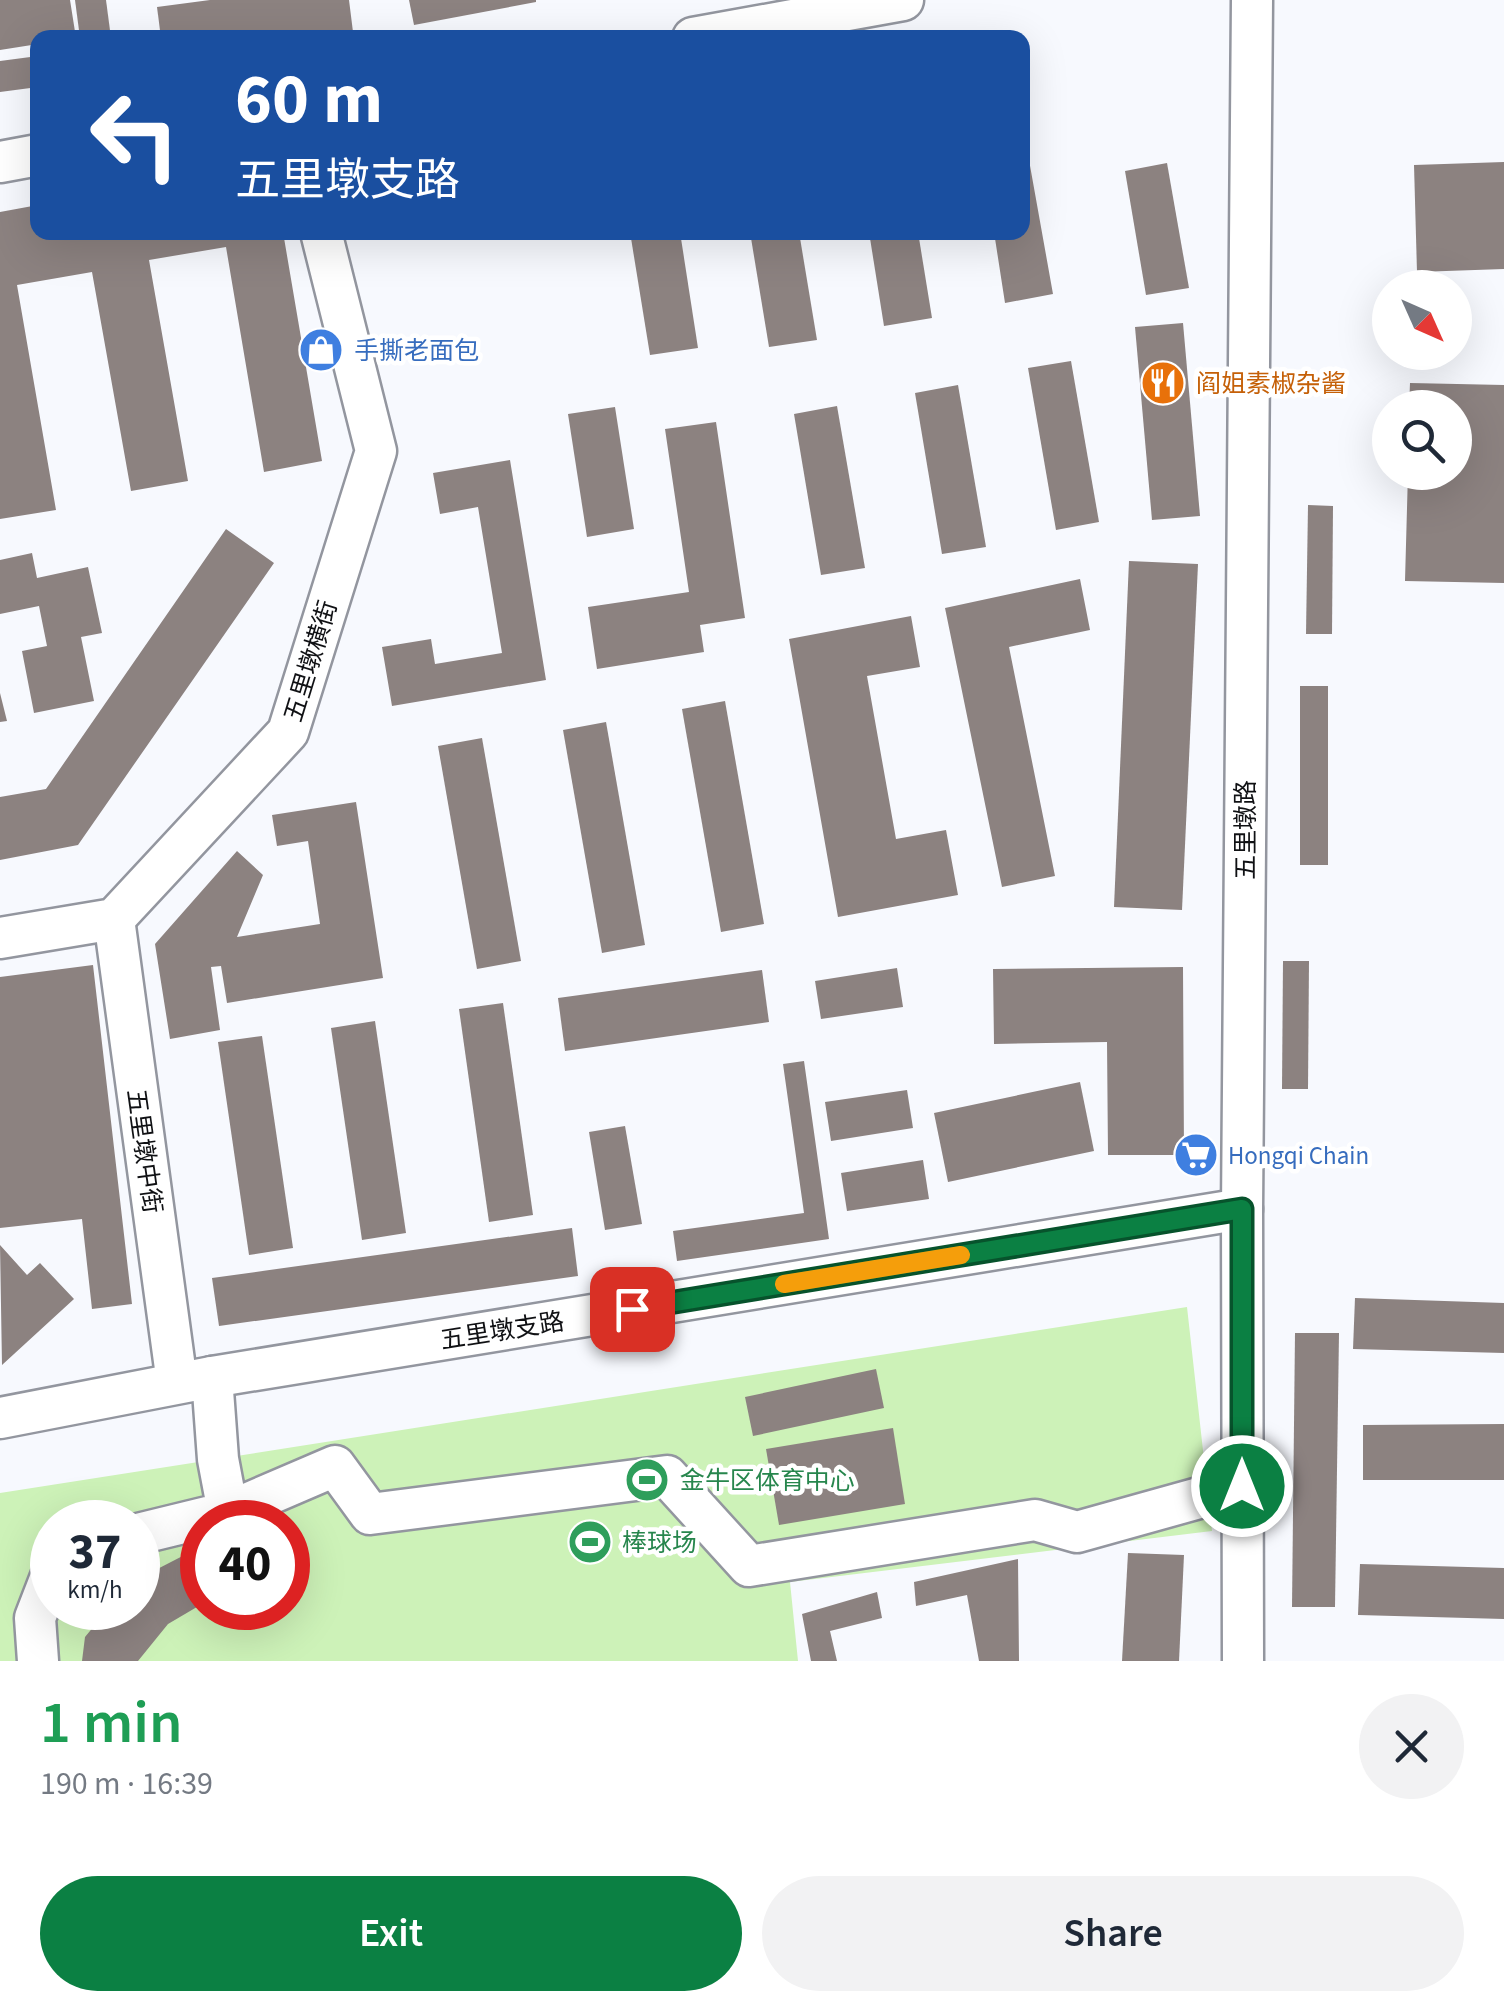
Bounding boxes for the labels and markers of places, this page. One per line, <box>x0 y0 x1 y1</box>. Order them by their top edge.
shop icon: 手撕老面包 <box>298 327 344 373</box>
place label: 手撕老面包 <box>354 333 479 369</box>
restaurant icon: 阎姐素椒杂酱 <box>1140 360 1186 406</box>
place label: 阎姐素椒杂酱 <box>1196 366 1346 402</box>
supermarket icon: Hongqi Chain <box>1173 1132 1219 1178</box>
place label: Hongqi Chain <box>1228 1138 1369 1174</box>
pin <box>590 1267 675 1352</box>
sports icon: 金牛区体育中心 <box>624 1457 670 1503</box>
place label: 金牛区体育中心 <box>680 1463 855 1499</box>
sports icon: 棒球场 <box>567 1519 613 1565</box>
place label: 棒球场 <box>622 1525 697 1561</box>

